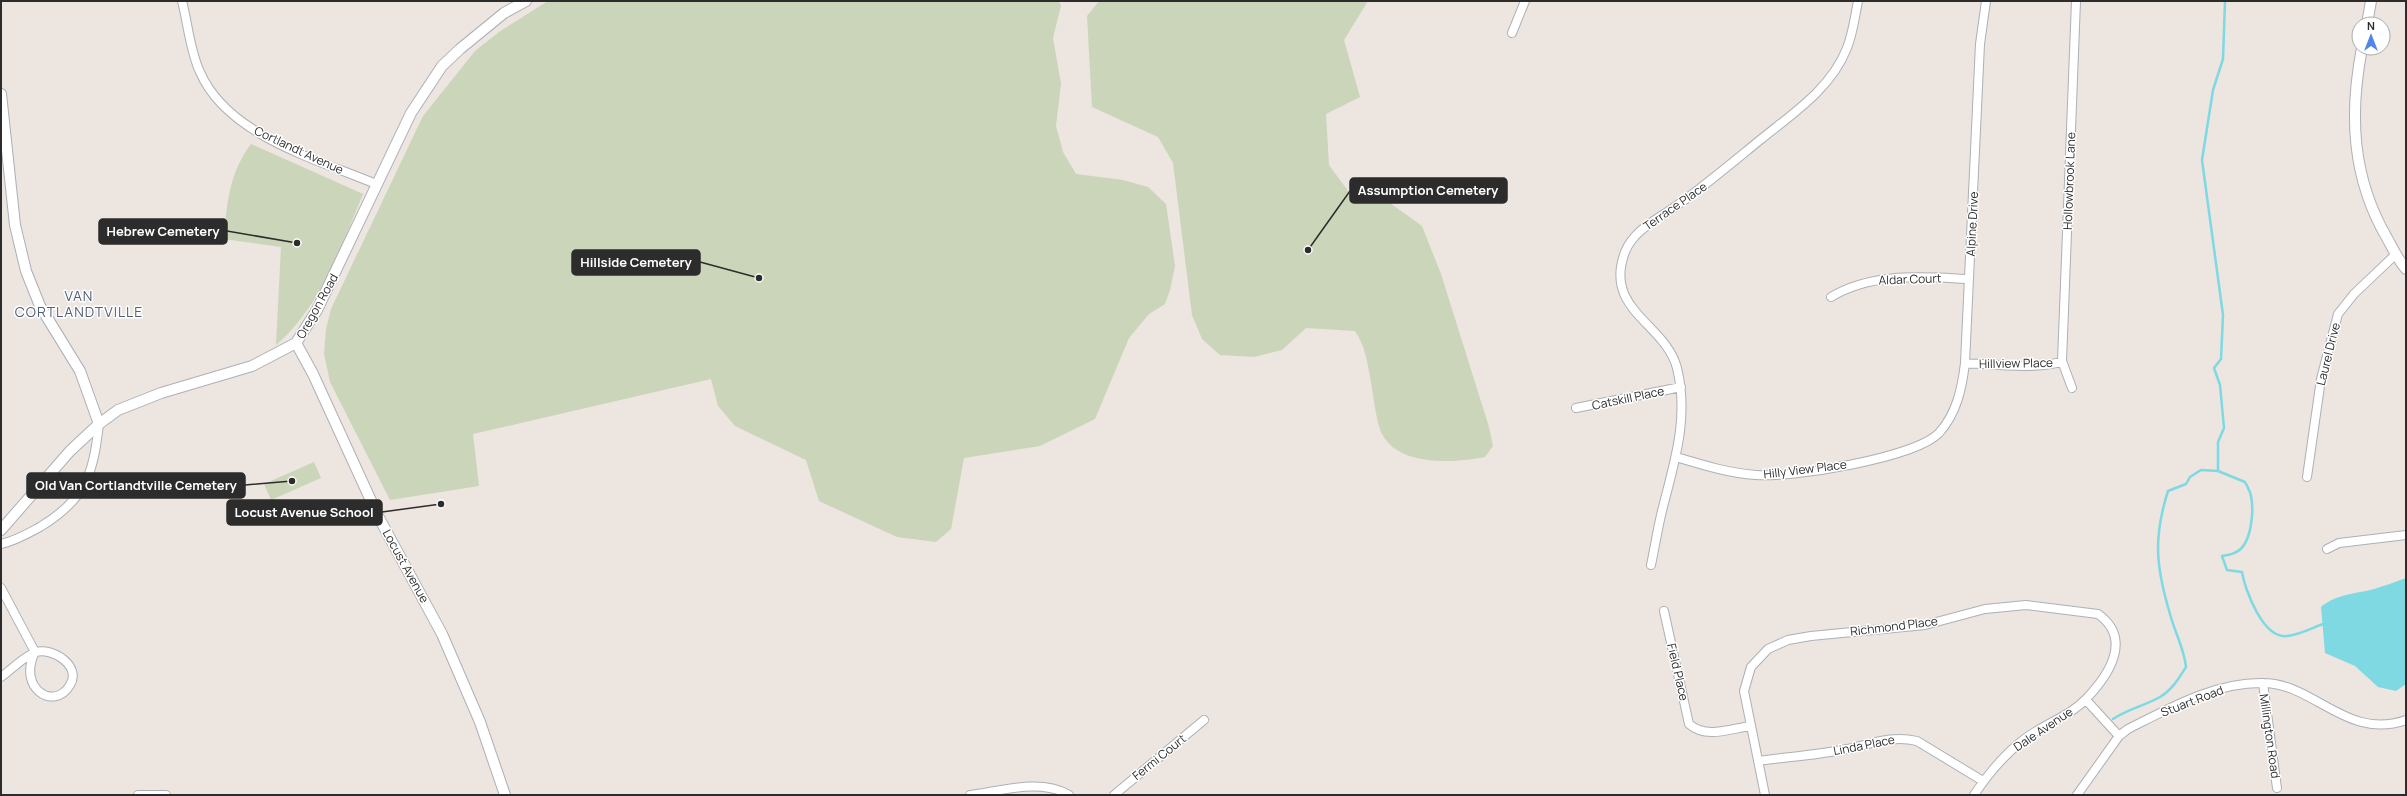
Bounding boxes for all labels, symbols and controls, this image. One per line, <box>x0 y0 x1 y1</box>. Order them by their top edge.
north arrow <box>2351 16 2391 56</box>
text: N <box>2367 18 2375 33</box>
street label: Cortlandt Avenue <box>252 122 346 178</box>
street label: Hollowbrook Lane <box>2059 132 2079 230</box>
callout: Assumption Cemetery <box>1350 178 1507 203</box>
street label: Terrace Place <box>1640 178 1710 234</box>
text: Assumption Cemetery <box>1358 181 1499 199</box>
street label: Alpine Drive <box>1962 191 1982 257</box>
callout: Hebrew Cemetery <box>99 219 227 244</box>
text: Hebrew Cemetery <box>107 222 220 240</box>
callout: Hillside Cemetery <box>572 250 700 275</box>
text: Hillside Cemetery <box>580 253 692 271</box>
street label: Aldar Court <box>1878 269 1942 289</box>
street label: Oregon Road <box>292 270 342 342</box>
district label: VAN CORTLANDTVILLE <box>15 286 143 321</box>
street label: Laurel Drive <box>2312 321 2344 387</box>
street label: Hillview Place <box>1979 354 2053 372</box>
street label: Catskill Place <box>1590 382 1666 414</box>
street label: Hilly View Place <box>1762 455 1848 483</box>
callout: Old Van Cortlandtville Cemetery <box>27 473 245 498</box>
text: Old Van Cortlandtville Cemetery <box>35 476 238 494</box>
callout: Locust Avenue School <box>227 500 382 525</box>
text: Locust Avenue School <box>234 503 374 521</box>
street label: Locust Avenue <box>379 526 433 606</box>
street label: Richmond Place <box>1849 612 1939 640</box>
street label: Field Place <box>1663 642 1693 702</box>
street label: Stuart Road <box>2158 681 2226 721</box>
street label: Millington Road <box>2256 693 2284 779</box>
street label: Dale Avenue <box>2010 703 2076 755</box>
street label: Fermi Court <box>1129 730 1190 784</box>
street label: Linda Place <box>1832 731 1896 759</box>

